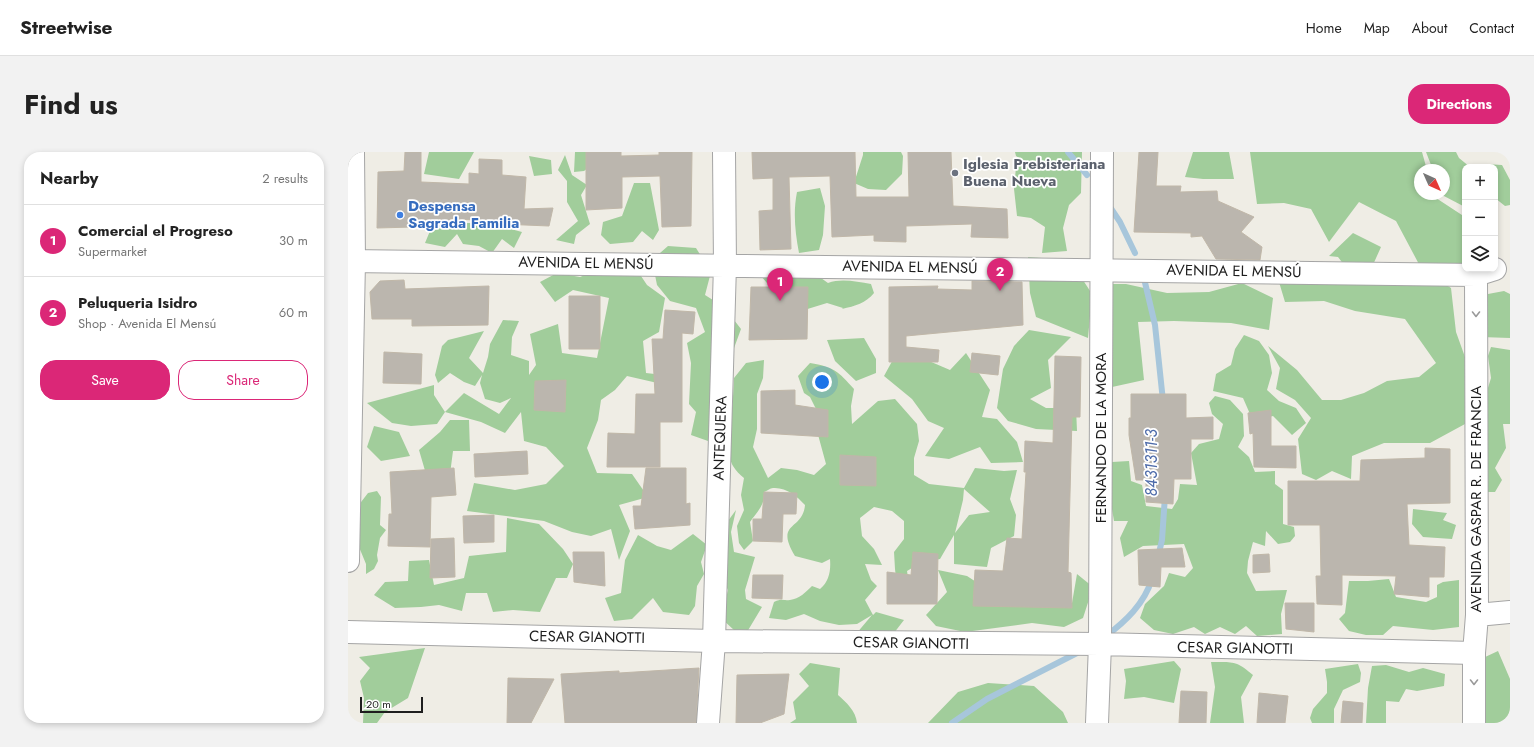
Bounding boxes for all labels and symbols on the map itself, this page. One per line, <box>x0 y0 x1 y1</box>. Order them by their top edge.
place label: Iglesia Prebisteriana Buena Nueva <box>963 153 1105 192</box>
north arrow <box>1414 164 1450 200</box>
marker: Iglesia Prebisteriana Buena Nueva <box>950 168 960 178</box>
place label: Despensa Sagrada Familia <box>408 195 519 234</box>
marker: Despensa Sagrada Familia <box>395 210 405 220</box>
street label: AVENIDA EL MENSÚ <box>518 251 654 275</box>
street label: AVENIDA EL MENSÚ <box>842 255 978 279</box>
pin: 2 <box>987 258 1013 291</box>
street label: AVENIDA EL MENSÚ <box>1166 259 1302 283</box>
pin: 1 <box>767 268 793 301</box>
one-way arrow <box>1472 311 1480 317</box>
street label: FERNANDO DE LA MORA <box>1090 353 1112 523</box>
your location <box>812 372 832 392</box>
street label: AVENIDA GASPAR R. DE FRANCIA <box>1465 385 1487 612</box>
street label: ANTEQUERA <box>708 395 732 481</box>
water label: 8431311-3 <box>1140 429 1163 497</box>
street label: CESAR GIANOTTI <box>529 625 645 649</box>
street label: CESAR GIANOTTI <box>853 631 969 655</box>
street label: CESAR GIANOTTI <box>1177 636 1293 660</box>
one-way arrow <box>1470 679 1478 685</box>
scale bar <box>360 695 423 714</box>

